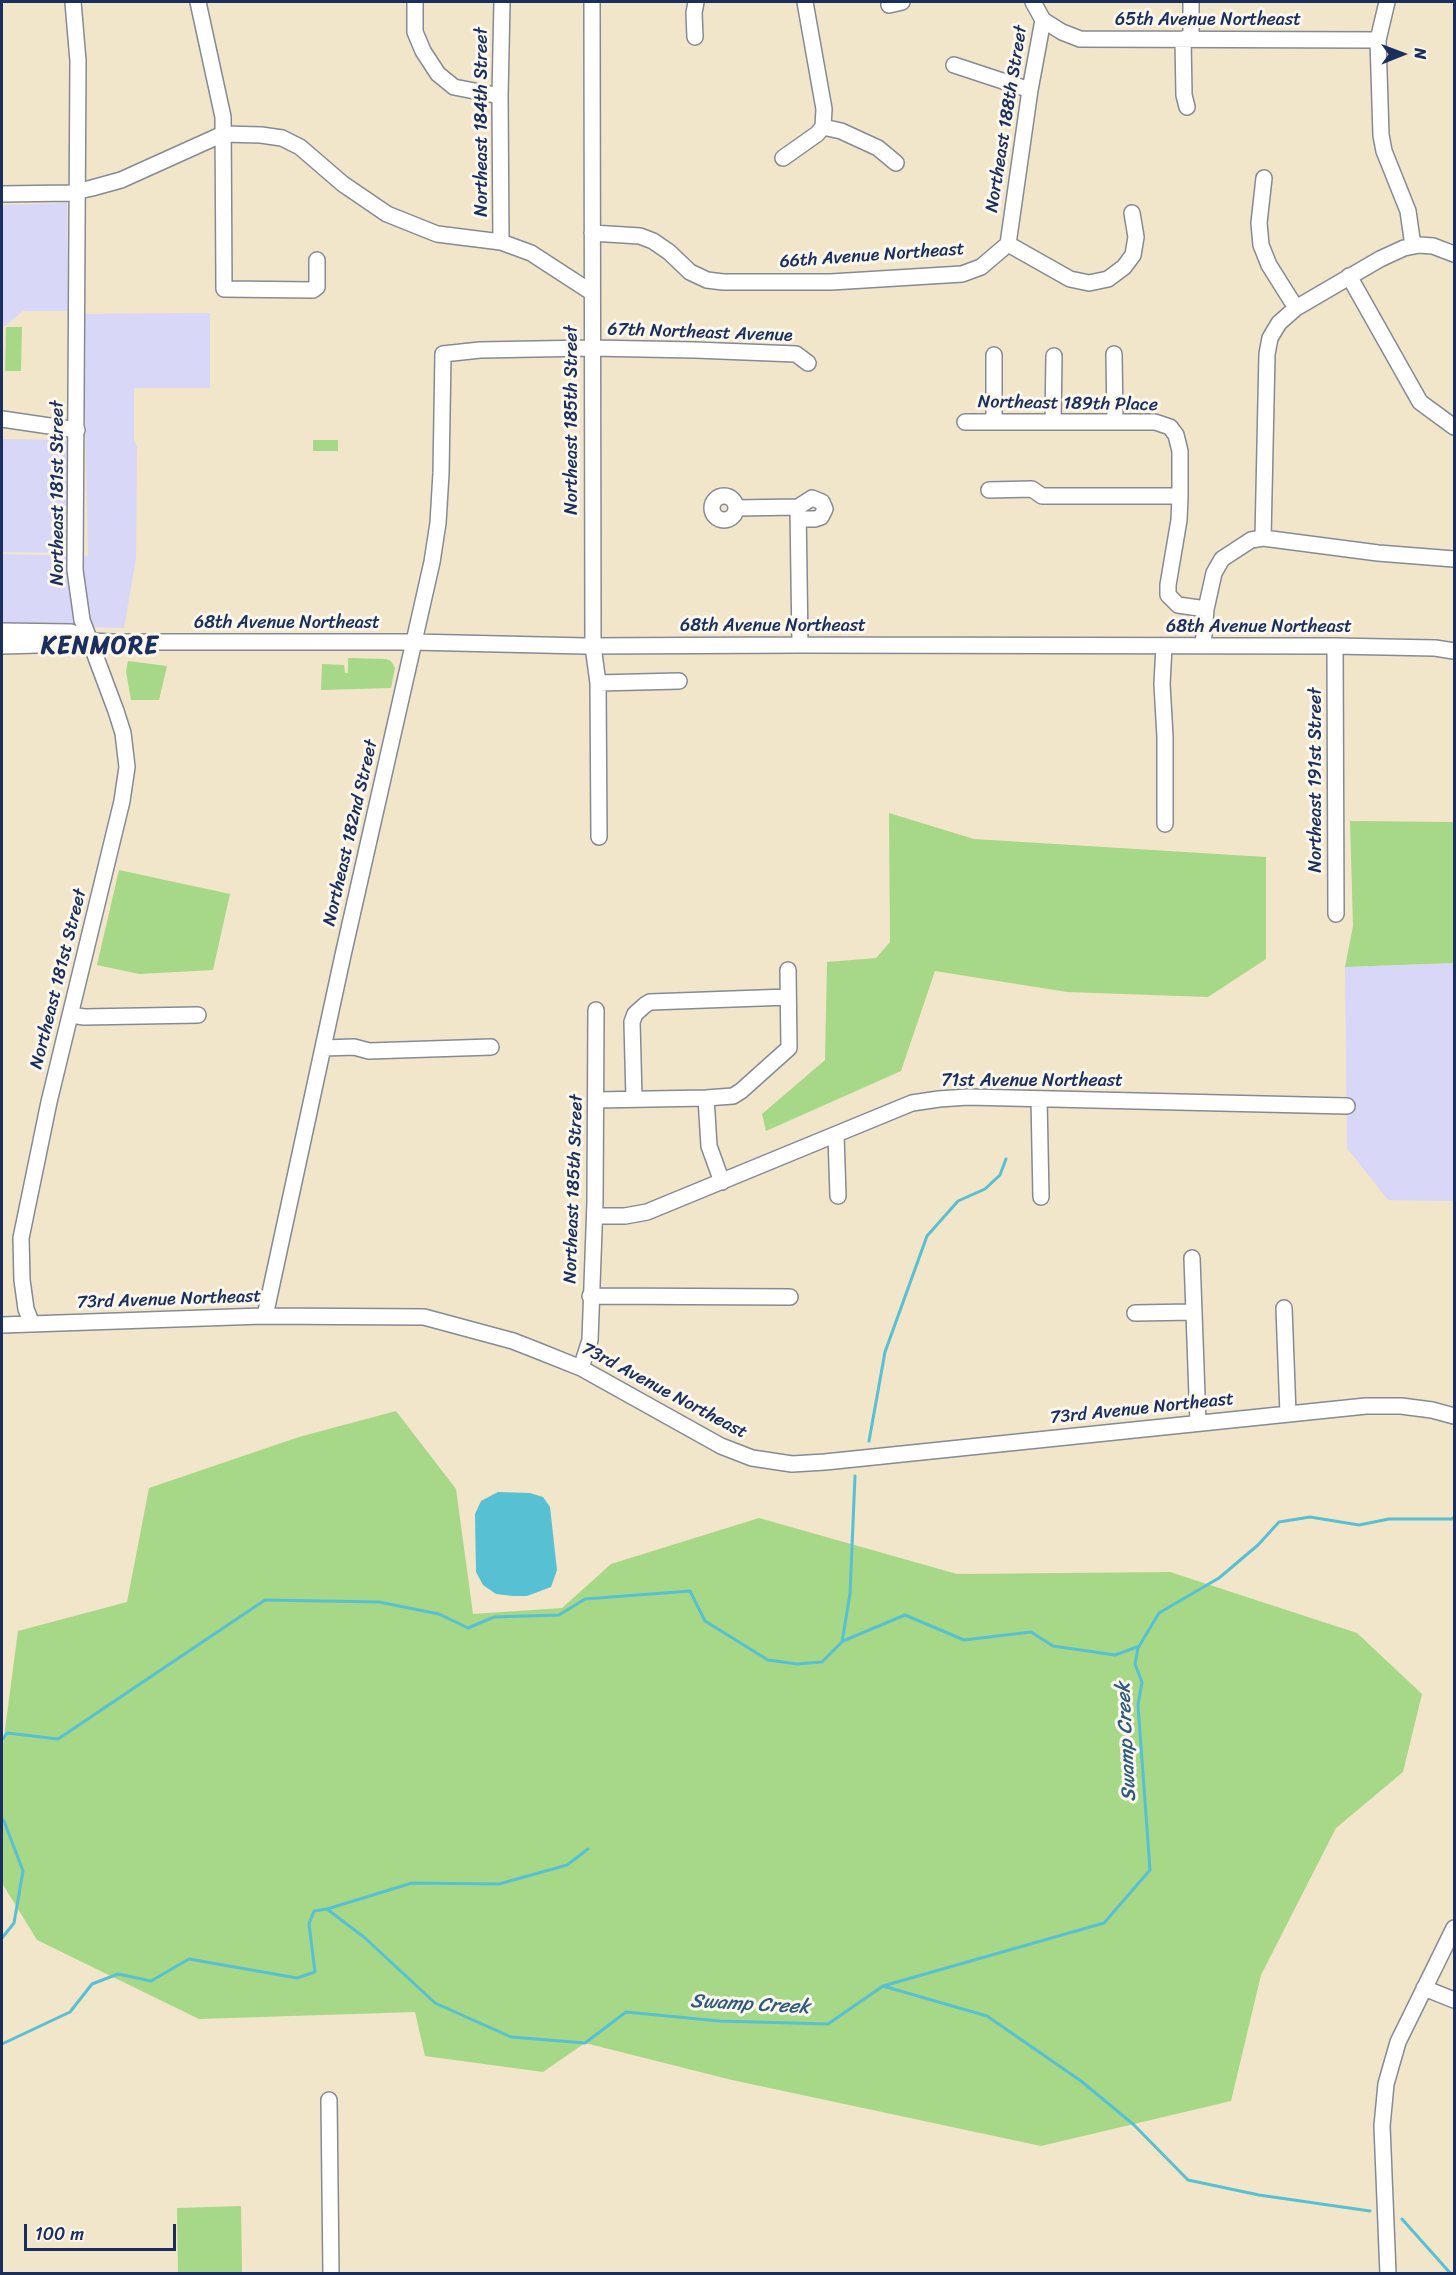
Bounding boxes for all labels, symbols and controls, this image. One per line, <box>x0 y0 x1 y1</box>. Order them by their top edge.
street label: 65th Avenue Northeast <box>1115 9 1301 31</box>
street label: Northeast 188th Street <box>982 24 1032 214</box>
north arrow <box>1372 24 1432 84</box>
street label: Northeast 184th Street <box>471 27 493 217</box>
text: N <box>1406 48 1435 59</box>
street label: 66th Avenue Northeast <box>779 239 965 273</box>
street label: 67th Northeast Avenue <box>607 319 793 347</box>
street label: Northeast 185th Street <box>561 325 583 515</box>
street label: Northeast 189th Place <box>978 392 1158 416</box>
street label: Northeast 181st Street <box>47 401 69 585</box>
street label: 68th Avenue Northeast <box>194 612 380 634</box>
street label: 68th Avenue Northeast <box>680 615 866 637</box>
street label: 68th Avenue Northeast <box>1166 616 1352 638</box>
district label: KENMORE <box>41 633 159 661</box>
street label: Northeast 191st Street <box>1305 687 1327 873</box>
street label: Northeast 182nd Street <box>319 738 383 928</box>
street label: Northeast 181st Street <box>26 887 92 1071</box>
street label: 71st Avenue Northeast <box>941 1070 1123 1092</box>
street label: Northeast 185th Street <box>560 1094 588 1284</box>
street label: 73rd Avenue Northeast <box>76 1286 262 1314</box>
street label: 73rd Avenue Northeast <box>577 1338 751 1444</box>
street label: 73rd Avenue Northeast <box>1049 1389 1235 1429</box>
water label: Swamp Creek <box>1112 1682 1142 1802</box>
water label: Swamp Creek <box>690 1990 810 2020</box>
scale bar <box>27 2212 178 2250</box>
text: 100 m <box>35 2218 84 2250</box>

